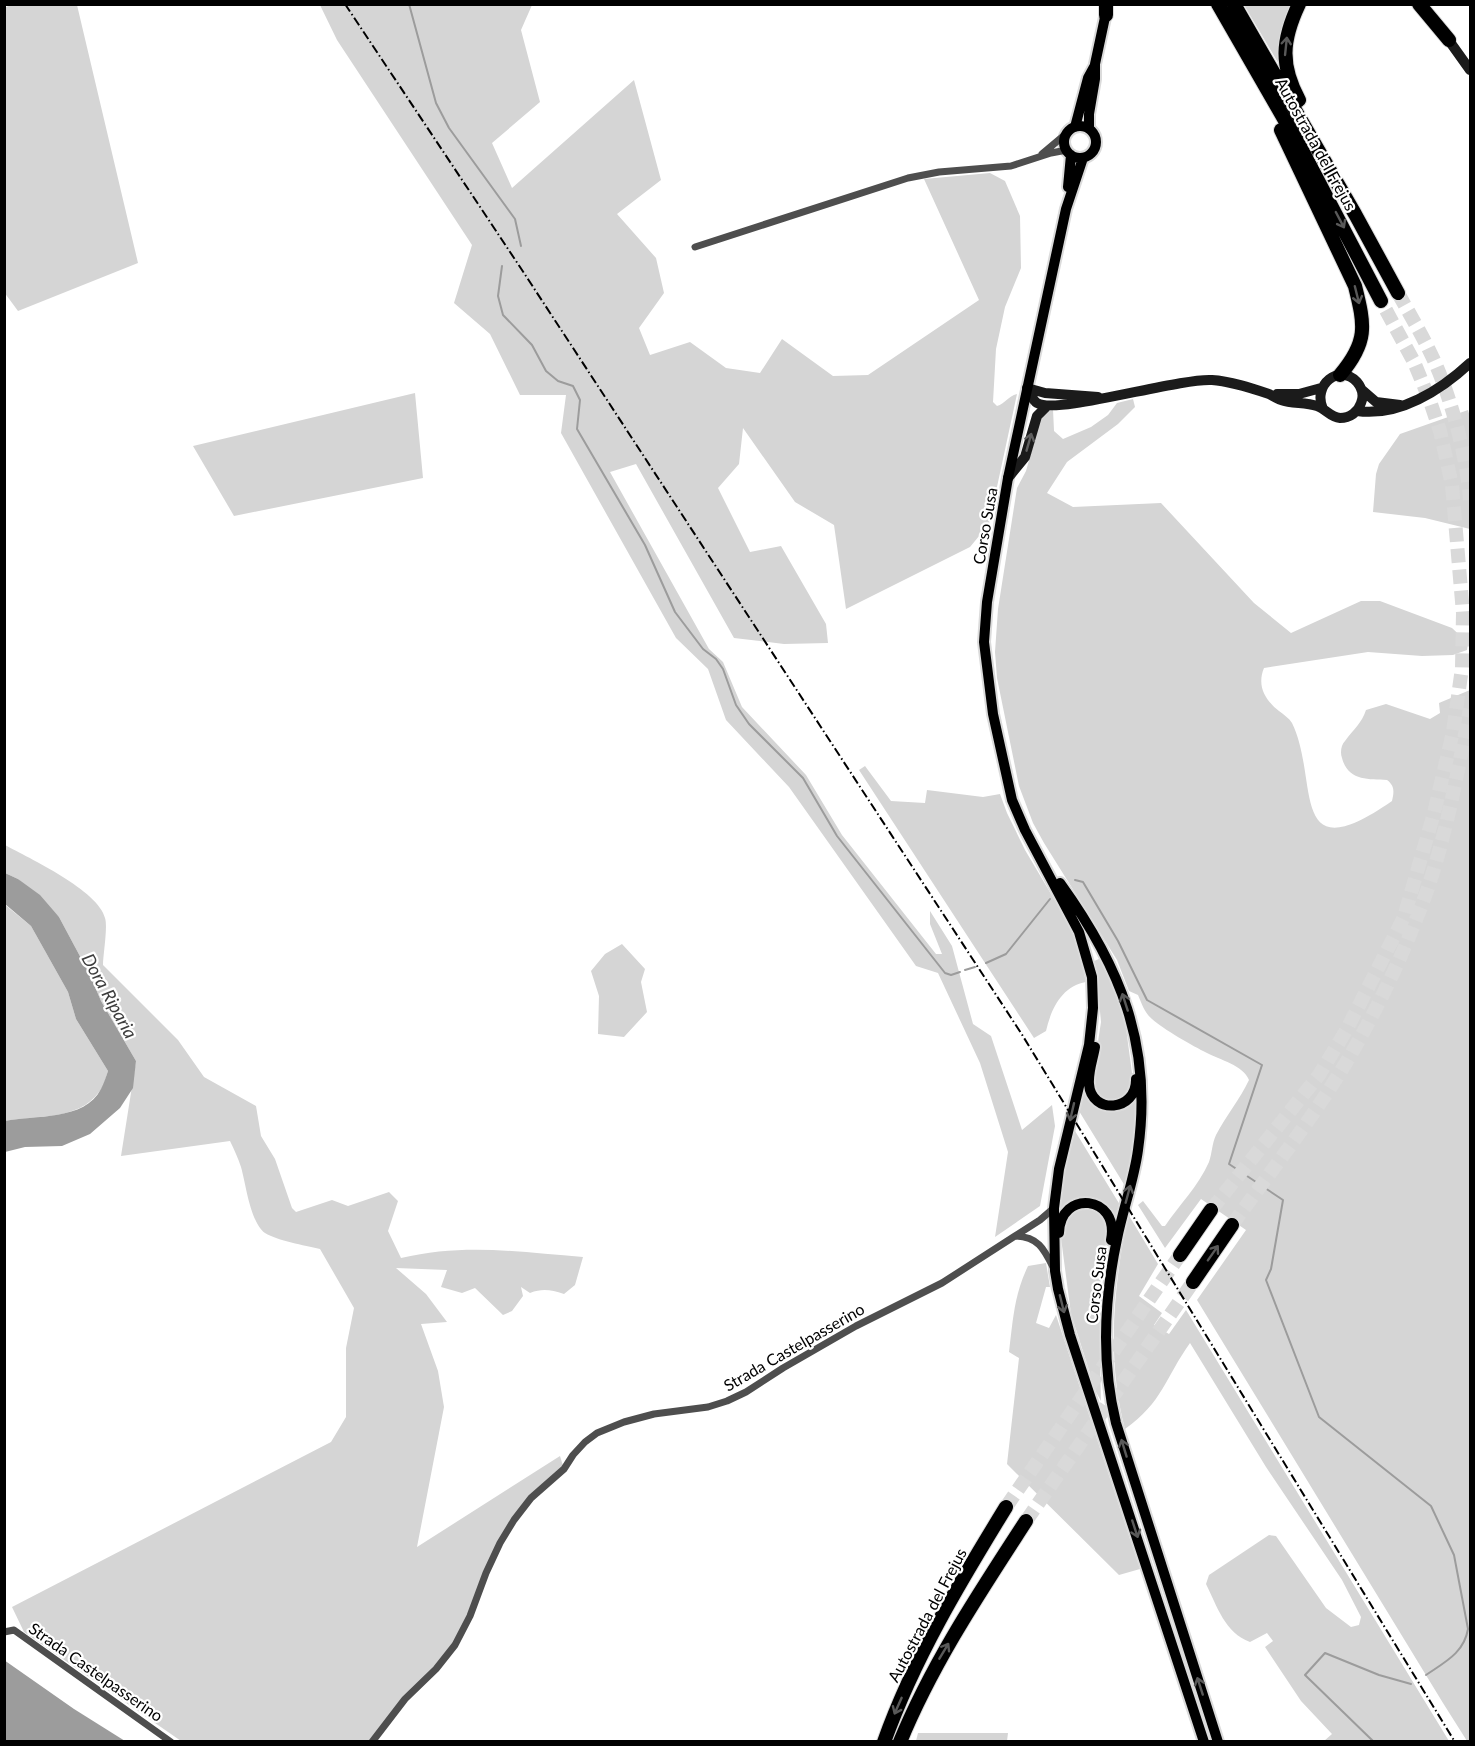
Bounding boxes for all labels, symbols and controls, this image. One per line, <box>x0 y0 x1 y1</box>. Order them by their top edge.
one-way arrow <box>1281 36 1292 56</box>
street label: Autostrada del Frejus <box>1272 74 1361 214</box>
one-way arrow <box>1334 211 1346 228</box>
one-way arrow <box>1352 285 1364 304</box>
one-way arrow <box>1024 433 1035 452</box>
street label: Corso Susa <box>968 486 1001 566</box>
water label: Dora Riparia <box>78 949 142 1042</box>
one-way arrow <box>1119 993 1130 1012</box>
one-way arrow <box>1066 1102 1078 1121</box>
one-way arrow <box>1122 1185 1134 1204</box>
street label: Corso Susa <box>1081 1245 1110 1325</box>
one-way arrow <box>1207 1246 1219 1262</box>
one-way arrow <box>1056 1295 1068 1314</box>
street label: Strada Castelpasserino <box>720 1299 867 1395</box>
one-way arrow <box>1118 1439 1129 1458</box>
one-way arrow <box>1131 1519 1142 1538</box>
street label: Autostrada del Frejus <box>883 1545 970 1685</box>
street label: Strada Castelpasserino <box>26 1618 167 1725</box>
one-way arrow <box>938 1643 950 1660</box>
one-way arrow <box>1194 1677 1205 1696</box>
one-way arrow <box>892 1696 903 1715</box>

